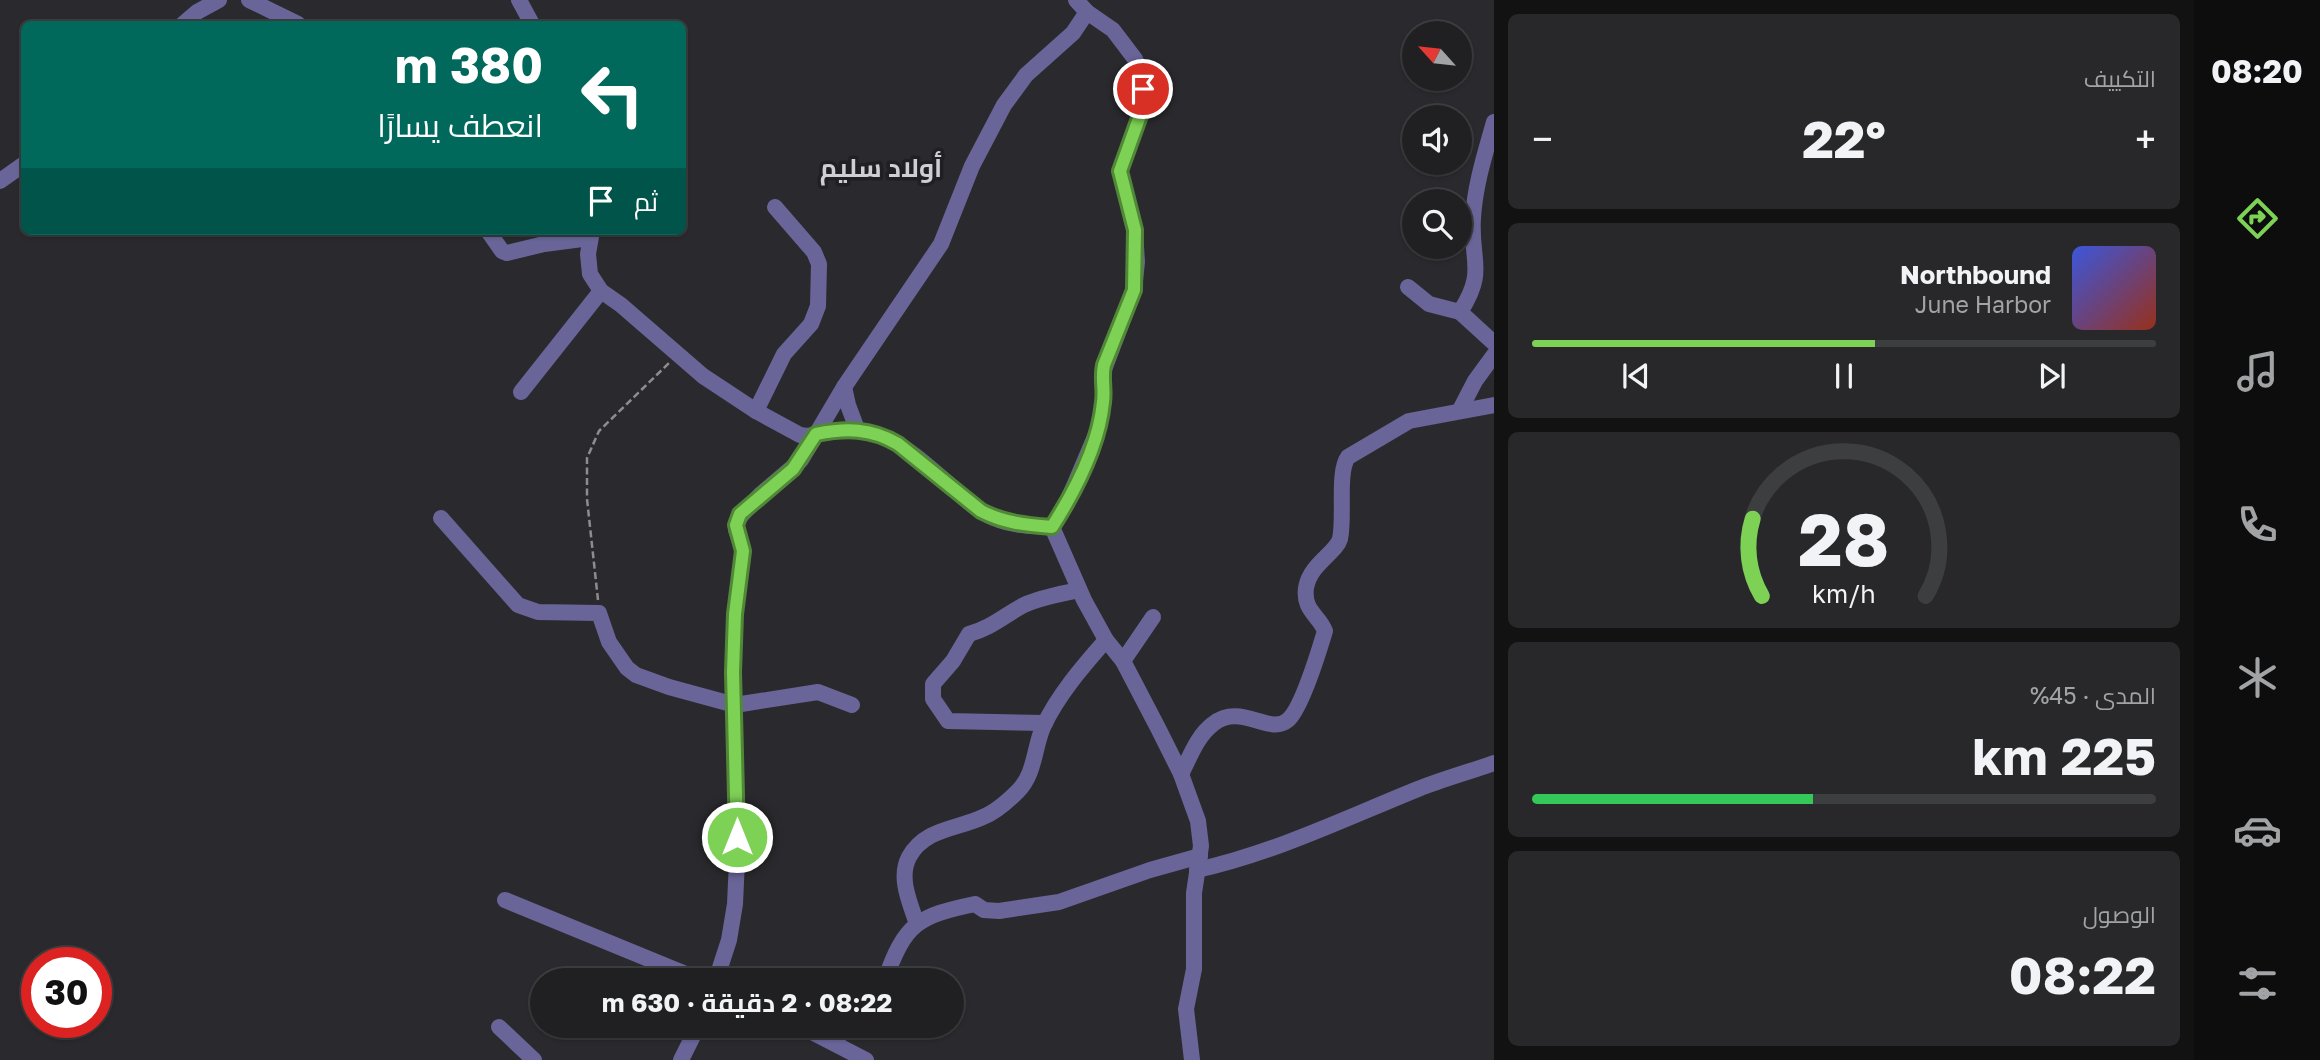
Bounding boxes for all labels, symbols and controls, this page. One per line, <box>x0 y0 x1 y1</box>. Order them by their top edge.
north arrow <box>1402 21 1472 91</box>
map controls <box>1402 21 1472 259</box>
text: 380 m <box>395 35 543 94</box>
icon: left <box>567 49 658 140</box>
text: 08:20 <box>2211 52 2303 90</box>
pin <box>1113 59 1173 119</box>
text: التكييف <box>2084 64 2156 92</box>
icon: arrive <box>1124 70 1162 108</box>
button: sound <box>1402 105 1472 175</box>
text: انعطف يسارًا <box>377 106 543 144</box>
text: 22° <box>1802 107 1886 169</box>
text: − <box>1532 116 1553 161</box>
text: + <box>2135 116 2156 161</box>
district label: أولاد سليم <box>820 151 942 186</box>
icon: arrive <box>582 182 620 220</box>
text: ثم <box>634 186 658 217</box>
button: search <box>1402 189 1472 259</box>
icon: directions <box>2233 194 2282 243</box>
text: Northbound <box>1900 259 2051 290</box>
text: June Harbor <box>1915 290 2051 318</box>
icon: music <box>2233 347 2282 396</box>
icon: previous <box>1617 357 1655 395</box>
icon: pause <box>1825 357 1863 395</box>
icon: next <box>2033 357 2071 395</box>
text: 28 <box>1799 495 1890 582</box>
icon: phone <box>2233 500 2282 549</box>
text: km/h <box>1812 578 1876 609</box>
icon: climate <box>2233 653 2282 702</box>
text: المدى · 45% <box>2030 681 2156 709</box>
text: 225 km <box>1972 724 2156 786</box>
position arrow <box>700 800 774 874</box>
icon: car <box>2233 806 2282 855</box>
text: الوصول <box>2083 900 2156 928</box>
text: 08:22 <box>2009 943 2156 1005</box>
speed limit sign: 30 <box>21 947 112 1038</box>
icon: filters <box>2233 959 2282 1008</box>
text: 08:22 · 2 دقيقة · 630 m <box>602 987 892 1018</box>

